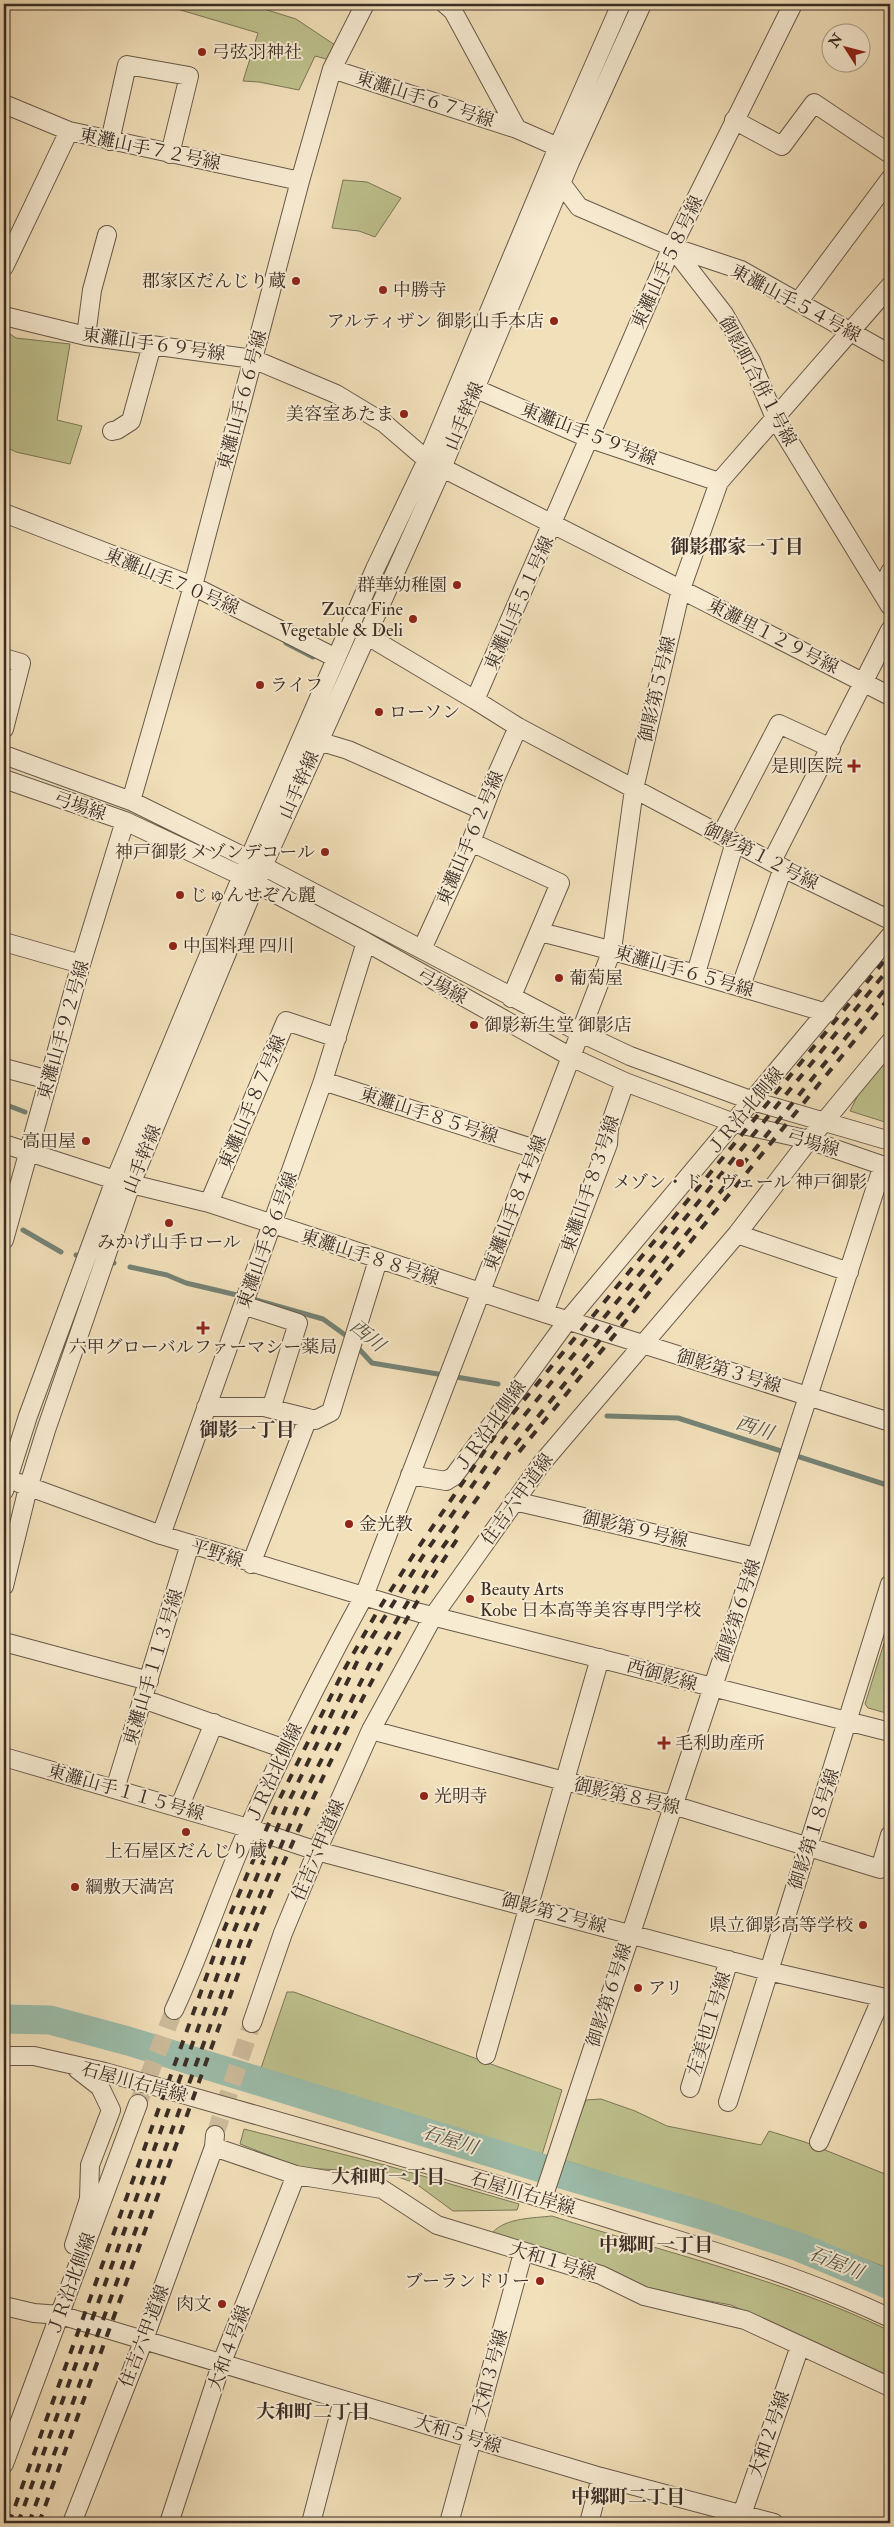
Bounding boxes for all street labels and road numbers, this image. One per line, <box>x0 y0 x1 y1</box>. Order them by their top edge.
street label: 東灘山手６７号線 <box>353 66 497 133</box>
street label: 東灘山手７２号線 <box>77 123 223 176</box>
street label: 東灘山手５８号線 <box>627 192 708 332</box>
street label: 東灘山手５４号線 <box>727 259 865 347</box>
street label: 御影町合併１号線 <box>714 312 802 450</box>
street label: 東灘山手６９号線 <box>81 323 227 366</box>
street label: 東灘山手６６号線 <box>213 328 272 473</box>
street label: 山手幹線 <box>440 379 489 454</box>
street label: 東灘山手５９号線 <box>517 398 660 471</box>
street label: 東灘山手５１号線 <box>480 533 559 674</box>
street label: 東灘山手７０号線 <box>101 543 243 620</box>
street label: 東灘里１２９号線 <box>703 594 842 679</box>
street label: 御影第５号線 <box>634 634 681 744</box>
street label: 山手幹線 <box>274 748 325 823</box>
street label: 東灘山手６２号線 <box>432 767 509 909</box>
street label: 弓場線 <box>51 787 109 826</box>
street label: 御影第１２号線 <box>699 818 822 895</box>
street label: 東灘山手６５号線 <box>611 941 756 1002</box>
street label: 東灘山手９２号線 <box>33 958 94 1103</box>
street label: 弓場線 <box>413 963 471 1010</box>
street label: 東灘山手８７号線 <box>214 1031 291 1173</box>
street label: ＪＲ沿北側線 <box>702 1063 789 1160</box>
street label: 東灘山手８５号線 <box>357 1082 501 1149</box>
street label: 東灘山手８３号線 <box>556 1112 625 1256</box>
street label: 山手幹線 <box>118 1122 167 1197</box>
street label: 弓場線 <box>784 1125 842 1162</box>
street label: 東灘山手８４号線 <box>479 1132 552 1275</box>
street label: 東灘山手８６号線 <box>232 1169 303 1312</box>
street label: 東灘山手８８号線 <box>298 1224 442 1291</box>
street label: 御影第３号線 <box>674 1345 784 1398</box>
street label: ＪＲ沿北側線 <box>449 1376 531 1477</box>
street label: 住吉六甲道線 <box>476 1449 558 1550</box>
street label: 御影第９号線 <box>580 1506 690 1553</box>
street label: 平野線 <box>188 1534 246 1573</box>
street label: 御影第６号線 <box>711 1556 766 1666</box>
street label: 東灘山手１１３号線 <box>119 1586 188 1748</box>
street label: 西御影線 <box>624 1655 700 1696</box>
street label: ＪＲ沿北側線 <box>241 1719 308 1827</box>
street label: 東灘山手１１５号線 <box>45 1759 207 1826</box>
street label: 御影第１８号線 <box>784 1766 845 1893</box>
street label: 御影第８号線 <box>572 1773 682 1820</box>
street label: 住吉六甲道線 <box>287 1796 350 1904</box>
street label: 御影第２号線 <box>499 1888 609 1939</box>
street label: 御影第６号線 <box>582 1940 637 2050</box>
street label: 左美也１号線 <box>683 1969 736 2079</box>
street label: 石屋川右岸線 <box>79 2057 189 2108</box>
street label: 石屋川右岸線 <box>468 2167 578 2220</box>
street label: ＪＲ沿北側線 <box>42 2229 101 2339</box>
street label: 大和１号線 <box>506 2237 599 2286</box>
street label: 住吉六甲道線 <box>114 2282 175 2391</box>
street label: 大和４号線 <box>203 2302 256 2394</box>
street label: 大和３号線 <box>468 2327 513 2420</box>
street label: 大和２号線 <box>744 2388 795 2480</box>
street label: 大和５号線 <box>411 2410 504 2459</box>

